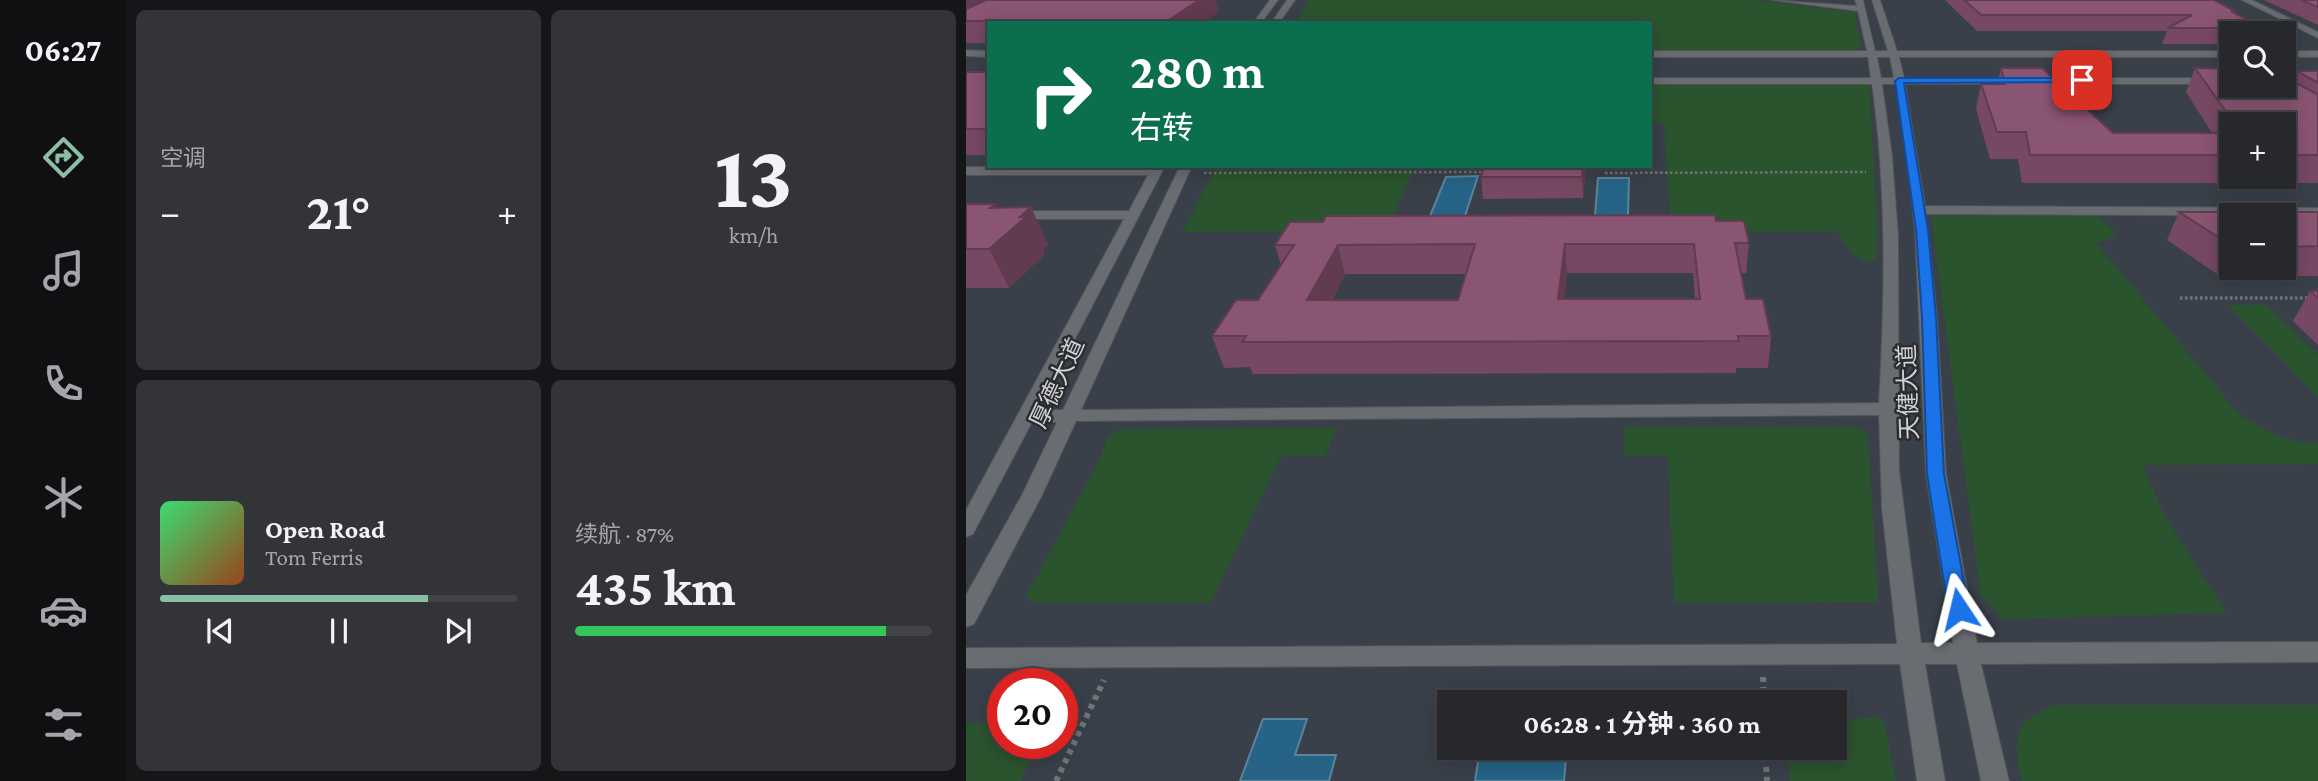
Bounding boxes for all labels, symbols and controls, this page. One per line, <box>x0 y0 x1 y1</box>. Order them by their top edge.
map controls <box>2219 21 2296 280</box>
button: search <box>2219 21 2296 98</box>
text: 06:27 <box>25 32 101 68</box>
text: 280 m <box>1130 44 1264 99</box>
icon: right <box>1015 49 1106 140</box>
pin <box>2052 50 2112 110</box>
icon: arrive <box>2063 61 2101 99</box>
text: 右转 <box>1130 110 1194 146</box>
button: + <box>2219 112 2296 189</box>
text: 13 <box>714 125 793 227</box>
icon: directions <box>39 133 88 182</box>
text: 空调 <box>160 145 206 171</box>
text: 21° <box>306 182 371 240</box>
text: − <box>160 191 180 233</box>
text: + <box>497 191 517 233</box>
button: − <box>2219 203 2296 280</box>
text: km/h <box>729 222 778 248</box>
icon: music <box>39 246 88 295</box>
street label: 厚德大道 <box>1024 334 1089 432</box>
street label: 天健大道 <box>1892 344 1923 440</box>
icon: phone <box>39 359 88 408</box>
icon: climate <box>39 473 88 522</box>
text: Open Road <box>265 515 385 544</box>
text: 续航 · 87% <box>575 521 674 547</box>
text: Tom Ferris <box>265 544 363 570</box>
text: 435 km <box>575 558 736 616</box>
position arrow <box>1922 572 1996 646</box>
icon: car <box>39 586 88 635</box>
icon: previous <box>201 612 239 650</box>
icon: pause <box>320 612 358 650</box>
icon: next <box>439 612 477 650</box>
speed limit sign: 20 <box>987 668 1078 759</box>
icon: filters <box>39 700 88 749</box>
text: 06:28 · 1 分钟 · 360 m <box>1523 710 1761 739</box>

